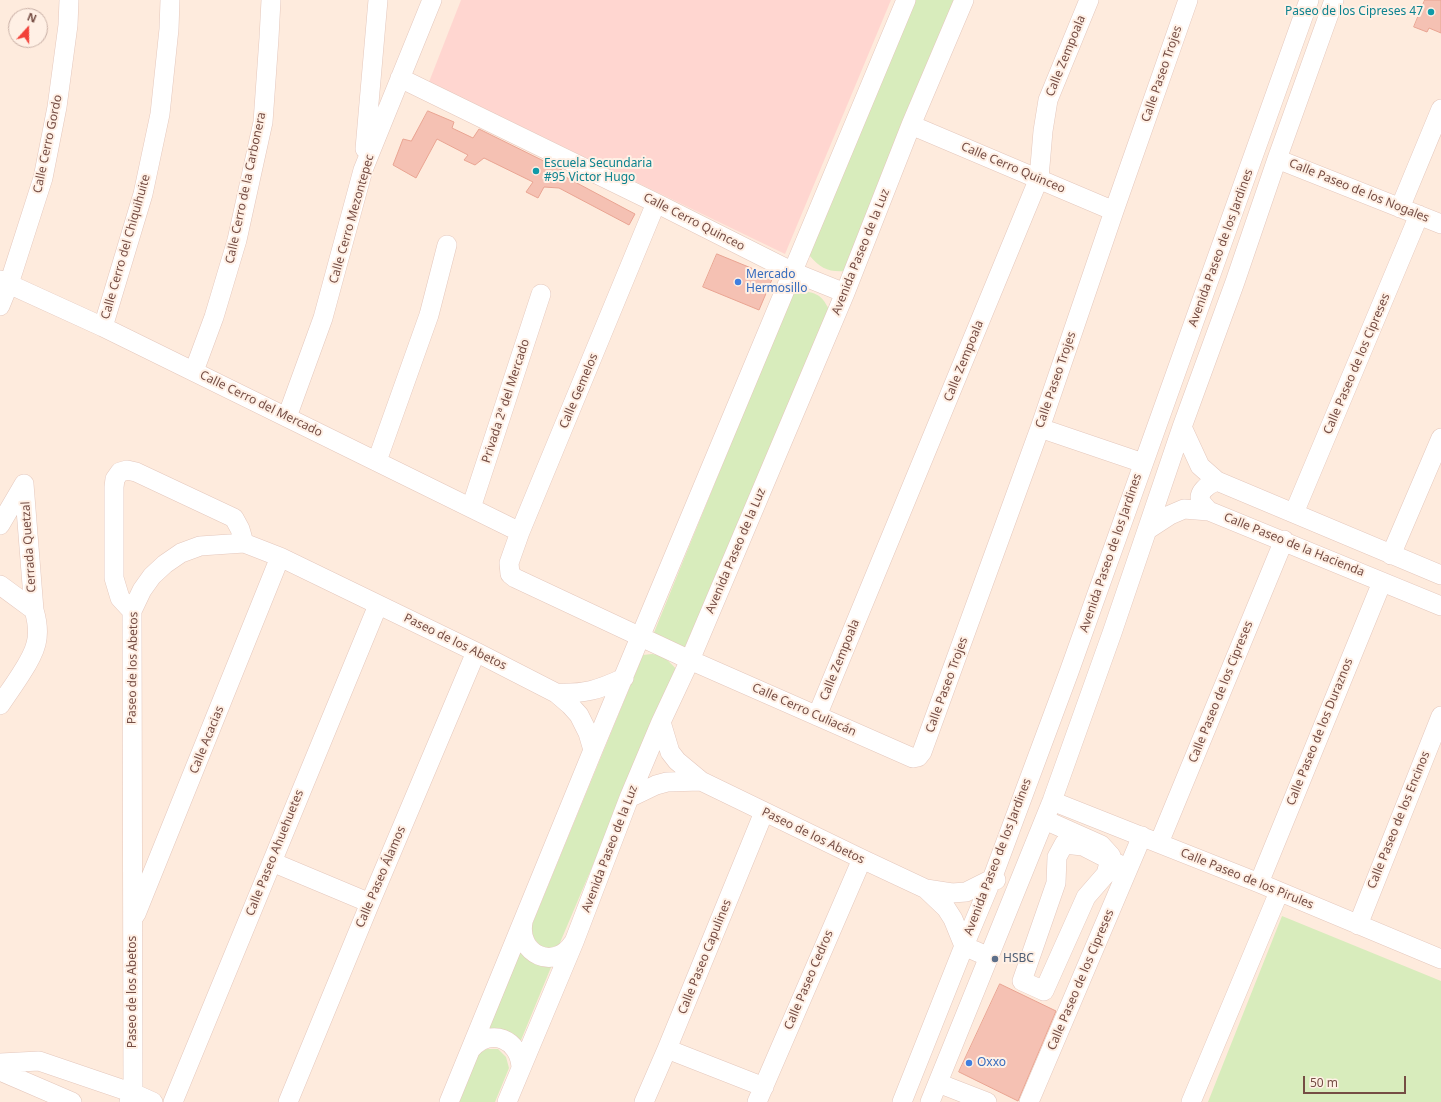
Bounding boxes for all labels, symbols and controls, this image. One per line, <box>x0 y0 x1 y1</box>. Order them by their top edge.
place label: Paseo de los Cipreses 47 <box>1285 5 1423 19</box>
marker: Paseo de los Cipreses 47 <box>1426 7 1436 17</box>
north arrow <box>8 8 48 48</box>
text: N <box>25 9 39 26</box>
street label: Calle Zempoala <box>1043 13 1089 99</box>
street label: Calle Paseo Trojes <box>1139 24 1185 124</box>
street label: Calle Cerro Gordo <box>31 94 65 194</box>
street label: Calle Cerro de la Carbonera <box>223 111 269 265</box>
street label: Calle Cerro Quinceo <box>959 140 1067 196</box>
street label: Calle Cerro Mezontepec <box>327 153 377 285</box>
street label: Calle Paseo de los Nogales <box>1287 156 1431 226</box>
place label: Escuela Secundaria #95 Victor Hugo <box>544 157 652 185</box>
marker: Escuela Secundaria #95 Victor Hugo <box>531 166 541 176</box>
street label: Avenida Paseo de los Jardines <box>1186 167 1256 329</box>
street label: Calle Cerro del Chiquihuite <box>98 173 154 321</box>
street label: Avenida Paseo de la Luz <box>829 187 893 317</box>
street label: Calle Cerro Quinceo <box>641 190 747 254</box>
place label: Mercado Hermosillo <box>746 268 807 296</box>
marker: Mercado Hermosillo <box>733 277 743 287</box>
street label: Calle Paseo de los Cipreses <box>1321 291 1393 437</box>
street label: Calle Zempoala <box>941 318 987 404</box>
street label: Calle Paseo Trojes <box>1033 330 1079 430</box>
street label: Privada 2ª del Mercado <box>479 337 533 465</box>
street label: Calle Gemelos <box>557 351 601 431</box>
street label: Calle Cerro del Mercado <box>197 368 325 440</box>
street label: Avenida Paseo de los Jardines <box>1077 472 1145 634</box>
street label: Avenida Paseo de la Luz <box>703 486 769 616</box>
street label: Cerrada Quetzal <box>19 501 39 593</box>
street label: Calle Paseo de la Hacienda <box>1222 510 1366 580</box>
street label: Paseo de los Abetos <box>401 611 509 673</box>
street label: Paseo de los Abetos <box>125 612 141 724</box>
street label: Calle Zempoala <box>817 617 863 703</box>
street label: Calle Paseo de los Cipreses <box>1186 619 1256 765</box>
street label: Calle Paseo Trojes <box>923 635 971 735</box>
street label: Calle Paseo de los Duraznos <box>1284 656 1356 808</box>
street label: Calle Cerro Culiacán <box>750 681 858 739</box>
street label: Calle Acacias <box>187 704 227 776</box>
street label: Calle Paseo de los Encinos <box>1365 749 1433 891</box>
street label: Avenida Paseo de los Jardines <box>961 777 1035 937</box>
street label: Avenida Paseo de la Luz <box>579 784 641 914</box>
street label: Calle Paseo Ahuehuetes <box>243 788 307 918</box>
street label: Paseo de los Abetos <box>759 805 867 867</box>
street label: Calle Paseo Álamos <box>353 824 409 930</box>
street label: Calle Paseo de los Pirules <box>1178 846 1316 912</box>
street label: Calle Paseo Capulines <box>675 898 735 1016</box>
street label: Calle Paseo de los Cipreses <box>1045 907 1117 1053</box>
street label: Calle Paseo Cedros <box>782 928 836 1032</box>
street label: Paseo de los Abetos <box>126 936 140 1048</box>
place label: HSBC <box>1003 952 1034 966</box>
marker: HSBC <box>990 954 1000 964</box>
place label: Oxxo <box>977 1056 1006 1070</box>
marker: Oxxo <box>964 1058 974 1068</box>
scale bar <box>1305 1068 1408 1094</box>
text: 50 m <box>1310 1074 1338 1091</box>

